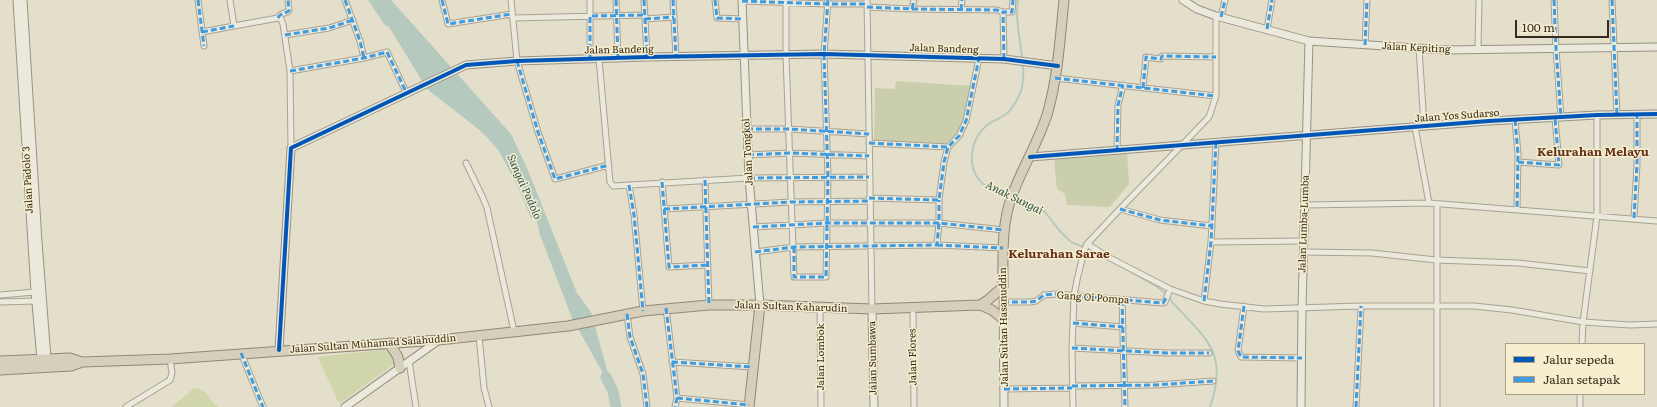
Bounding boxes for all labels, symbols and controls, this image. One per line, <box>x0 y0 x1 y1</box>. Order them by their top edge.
scale bar <box>1517 12 1611 38</box>
text: 100 m <box>1522 18 1555 36</box>
street label: Jalan Kepiting <box>1381 40 1451 56</box>
street label: Jalan Bandeng <box>909 42 979 56</box>
street label: Jalan Bandeng <box>584 43 654 57</box>
street label: Jalan Yos Sudarso <box>1414 107 1500 125</box>
street label: Jalan Tongkol <box>740 118 756 186</box>
district label: Kelurahan Melayu <box>1537 145 1649 159</box>
street label: Jalan Padolo 3 <box>20 146 36 214</box>
water label: Sungai Padolo <box>504 153 544 221</box>
street label: Jalan Lumba-Lumba <box>1296 175 1312 273</box>
water label: Anak Sungai <box>983 178 1045 218</box>
district label: Kelurahan Sarae <box>1008 247 1110 261</box>
street label: Jalan Sultan Hasanuddin <box>997 267 1011 387</box>
street label: Gang Oi Pompa <box>1056 289 1130 307</box>
street label: Jalan Sultan Kaharudin <box>734 299 848 315</box>
street label: Jalan Sumbawa <box>866 321 880 395</box>
street label: Jalan Lombok <box>815 323 827 391</box>
street label: Jalan Flores <box>907 328 919 386</box>
street label: Jalan Sultan Muhamad Salahuddin <box>289 332 457 356</box>
legend <box>1505 343 1645 395</box>
text: Jalur sepeda <box>1543 350 1614 368</box>
text: Jalan setapak <box>1543 370 1620 388</box>

